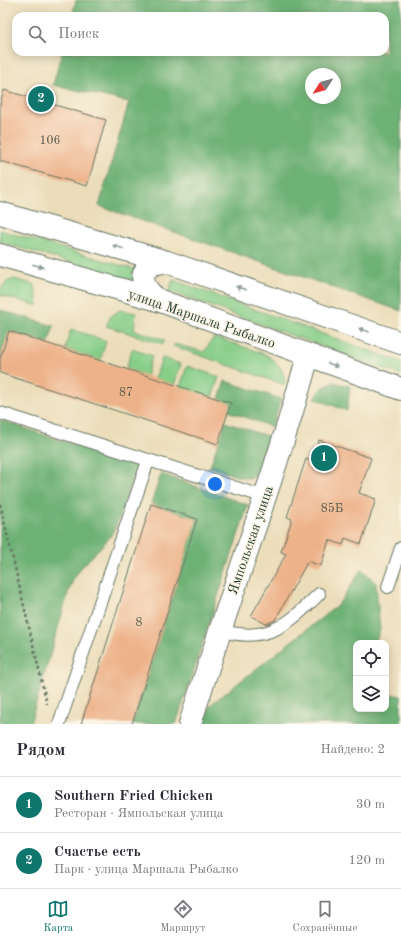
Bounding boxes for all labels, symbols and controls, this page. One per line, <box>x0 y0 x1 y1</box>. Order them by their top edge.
search box <box>12 12 389 56</box>
icon: search <box>26 23 48 45</box>
text: Поиск <box>58 27 99 42</box>
north arrow <box>305 68 341 104</box>
pin: 2 <box>28 84 54 114</box>
house number: 106 <box>40 135 60 147</box>
one-way arrow <box>111 244 123 250</box>
one-way arrow <box>32 263 44 269</box>
one-way arrow <box>235 284 247 290</box>
street label: улица Маршала Рыбалко <box>126 287 277 351</box>
one-way arrow <box>358 327 370 333</box>
one-way arrow <box>328 362 340 368</box>
house number: 87 <box>119 387 133 399</box>
pin: 1 <box>311 443 337 473</box>
your location <box>205 474 225 494</box>
street label: Ямпольская улица <box>226 484 276 596</box>
house number: 85Б <box>321 502 343 515</box>
house number: 8 <box>136 617 143 629</box>
map controls <box>353 640 389 712</box>
button: locate <box>353 640 389 676</box>
button: layers <box>353 676 389 712</box>
text: Рядом <box>16 742 65 759</box>
text: Найдено: 2 <box>321 743 385 756</box>
text: Southern Fried Chicken <box>54 789 213 804</box>
text: 1 <box>25 798 33 811</box>
text: 30 m <box>356 798 385 811</box>
text: Ресторан · Ямпольская улица <box>54 807 223 820</box>
text: Счастье есть <box>54 845 141 860</box>
text: 2 <box>25 854 33 867</box>
text: 120 m <box>348 854 385 867</box>
text: Парк · улица Маршала Рыбалко <box>54 863 239 876</box>
tab: Карта <box>44 898 73 936</box>
tab: Маршрут <box>160 898 206 936</box>
tab: Сохранённые <box>293 898 357 936</box>

